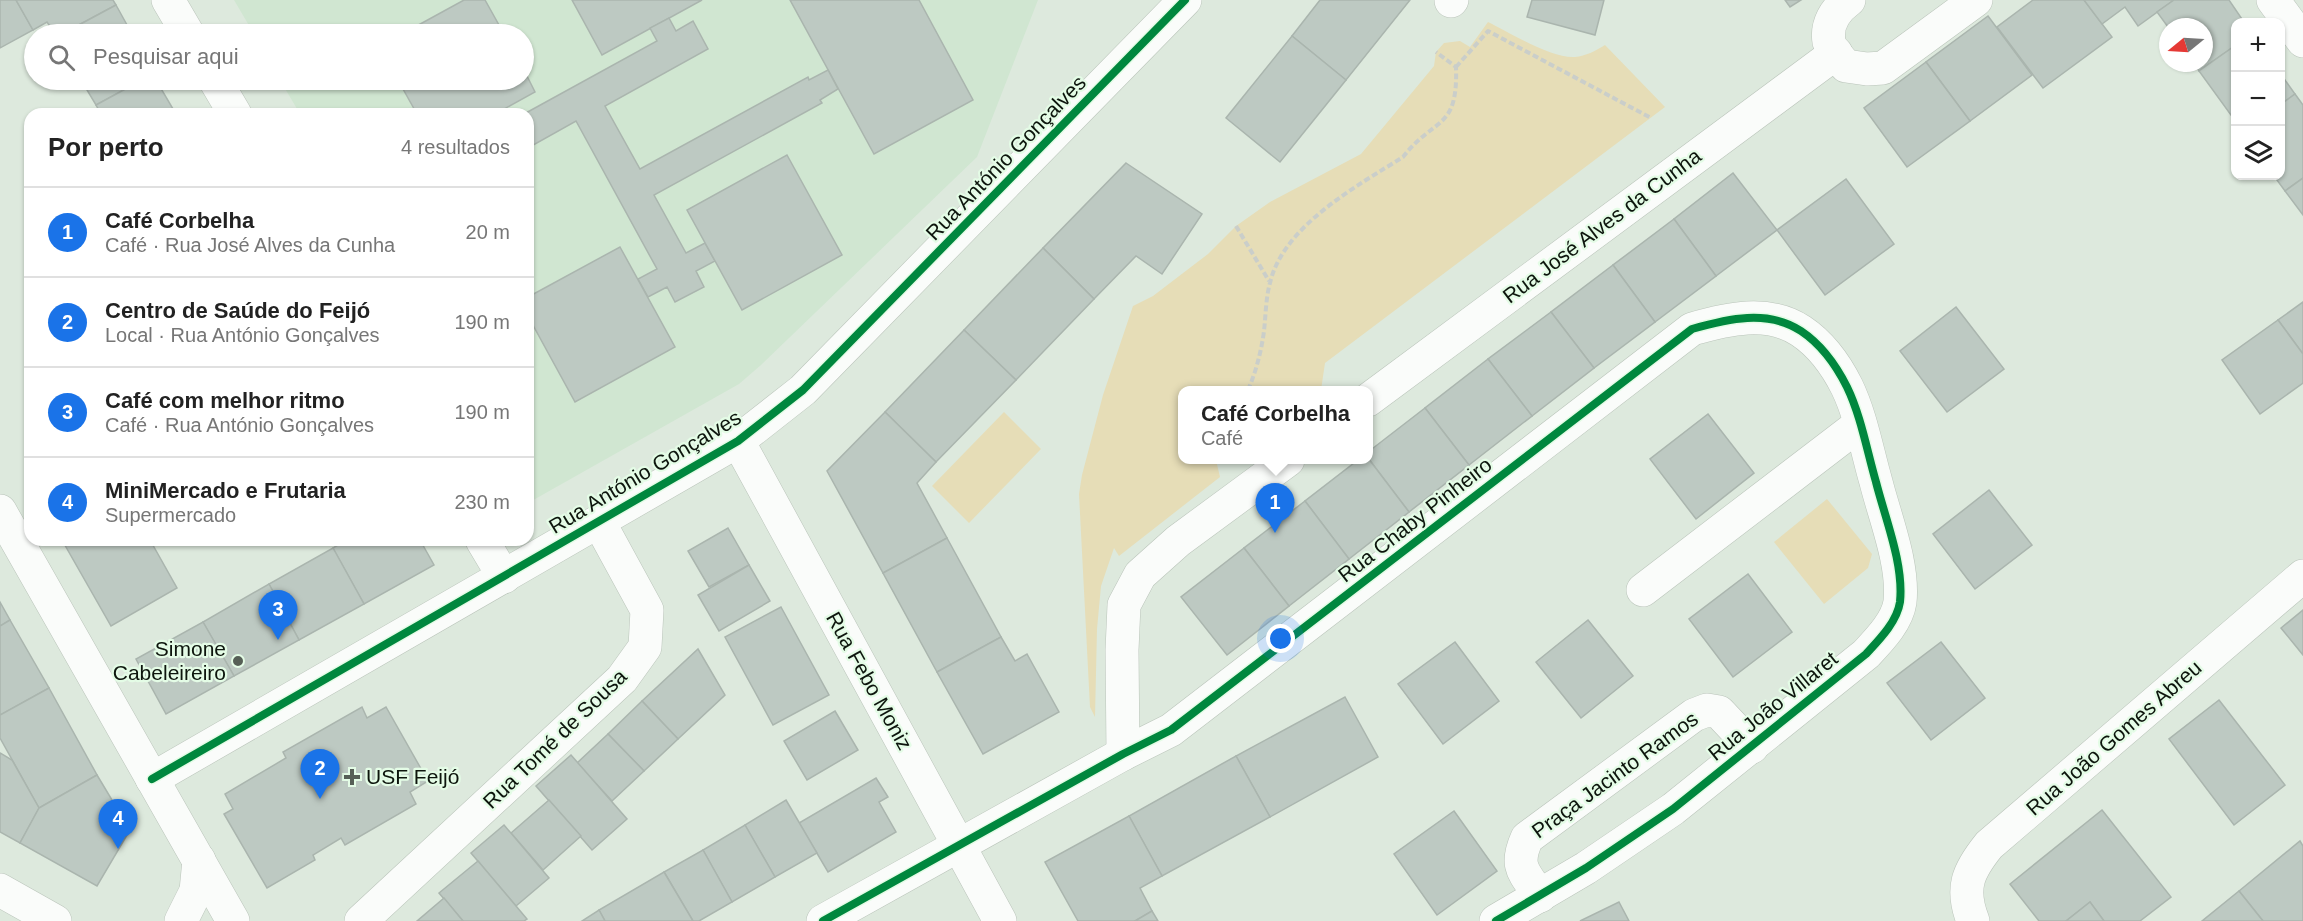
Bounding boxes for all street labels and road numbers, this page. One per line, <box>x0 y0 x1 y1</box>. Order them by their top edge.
street label: Rua António Gonçalves <box>921 71 1090 245</box>
street label: Rua José Alves da Cunha <box>1498 144 1705 308</box>
street label: Rua António Gonçalves <box>545 405 745 538</box>
street label: Rua Chaby Pinheiro <box>1334 453 1496 587</box>
street label: Rua Febo Moniz <box>822 608 917 754</box>
street label: Rua João Villaret <box>1703 646 1842 765</box>
street label: Rua João Gomes Abreu <box>2022 655 2206 820</box>
street label: Rua Tomé de Sousa <box>478 664 631 813</box>
street label: Praça Jacinto Ramos <box>1527 707 1702 843</box>

